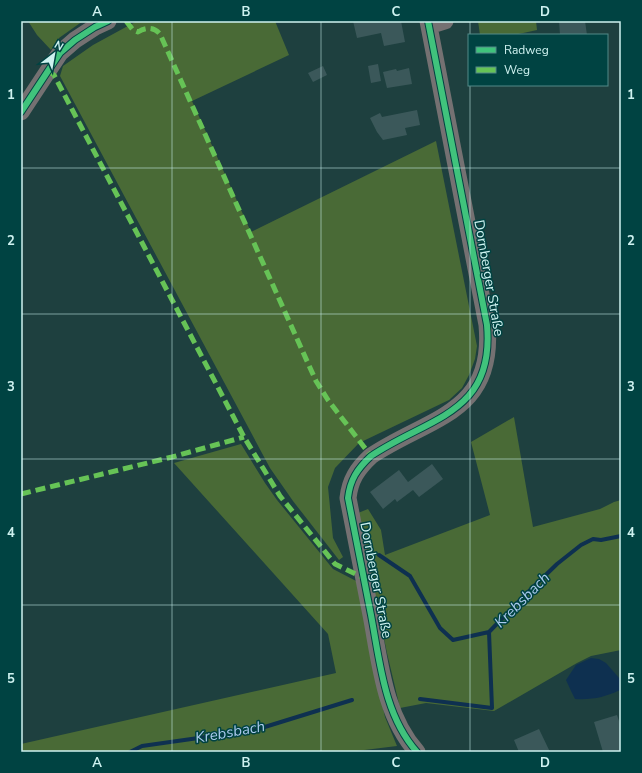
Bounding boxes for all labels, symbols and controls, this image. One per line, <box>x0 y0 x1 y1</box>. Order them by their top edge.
text: A <box>92 3 102 21</box>
text: B <box>242 3 251 21</box>
text: C <box>392 3 401 21</box>
text: D <box>540 3 550 21</box>
north arrow <box>34 34 74 74</box>
legend <box>468 34 608 86</box>
text: N <box>52 37 66 54</box>
text: Radweg <box>504 42 549 58</box>
text: Weg <box>504 62 530 78</box>
text: 1 <box>7 86 15 104</box>
text: 1 <box>627 86 635 104</box>
street label: Dornberger Straße <box>469 218 509 338</box>
text: 2 <box>7 232 15 250</box>
text: 2 <box>627 232 635 250</box>
text: 3 <box>7 378 15 396</box>
text: 3 <box>627 378 635 396</box>
street label: Dornberger Straße <box>355 520 397 640</box>
text: 4 <box>7 524 15 542</box>
text: 4 <box>627 524 635 542</box>
water label: Krebsbach <box>490 568 554 632</box>
text: 5 <box>7 670 15 688</box>
text: 5 <box>627 670 635 688</box>
water label: Krebsbach <box>193 716 267 748</box>
text: A <box>92 754 102 772</box>
text: B <box>242 754 251 772</box>
text: C <box>392 754 401 772</box>
text: D <box>540 754 550 772</box>

